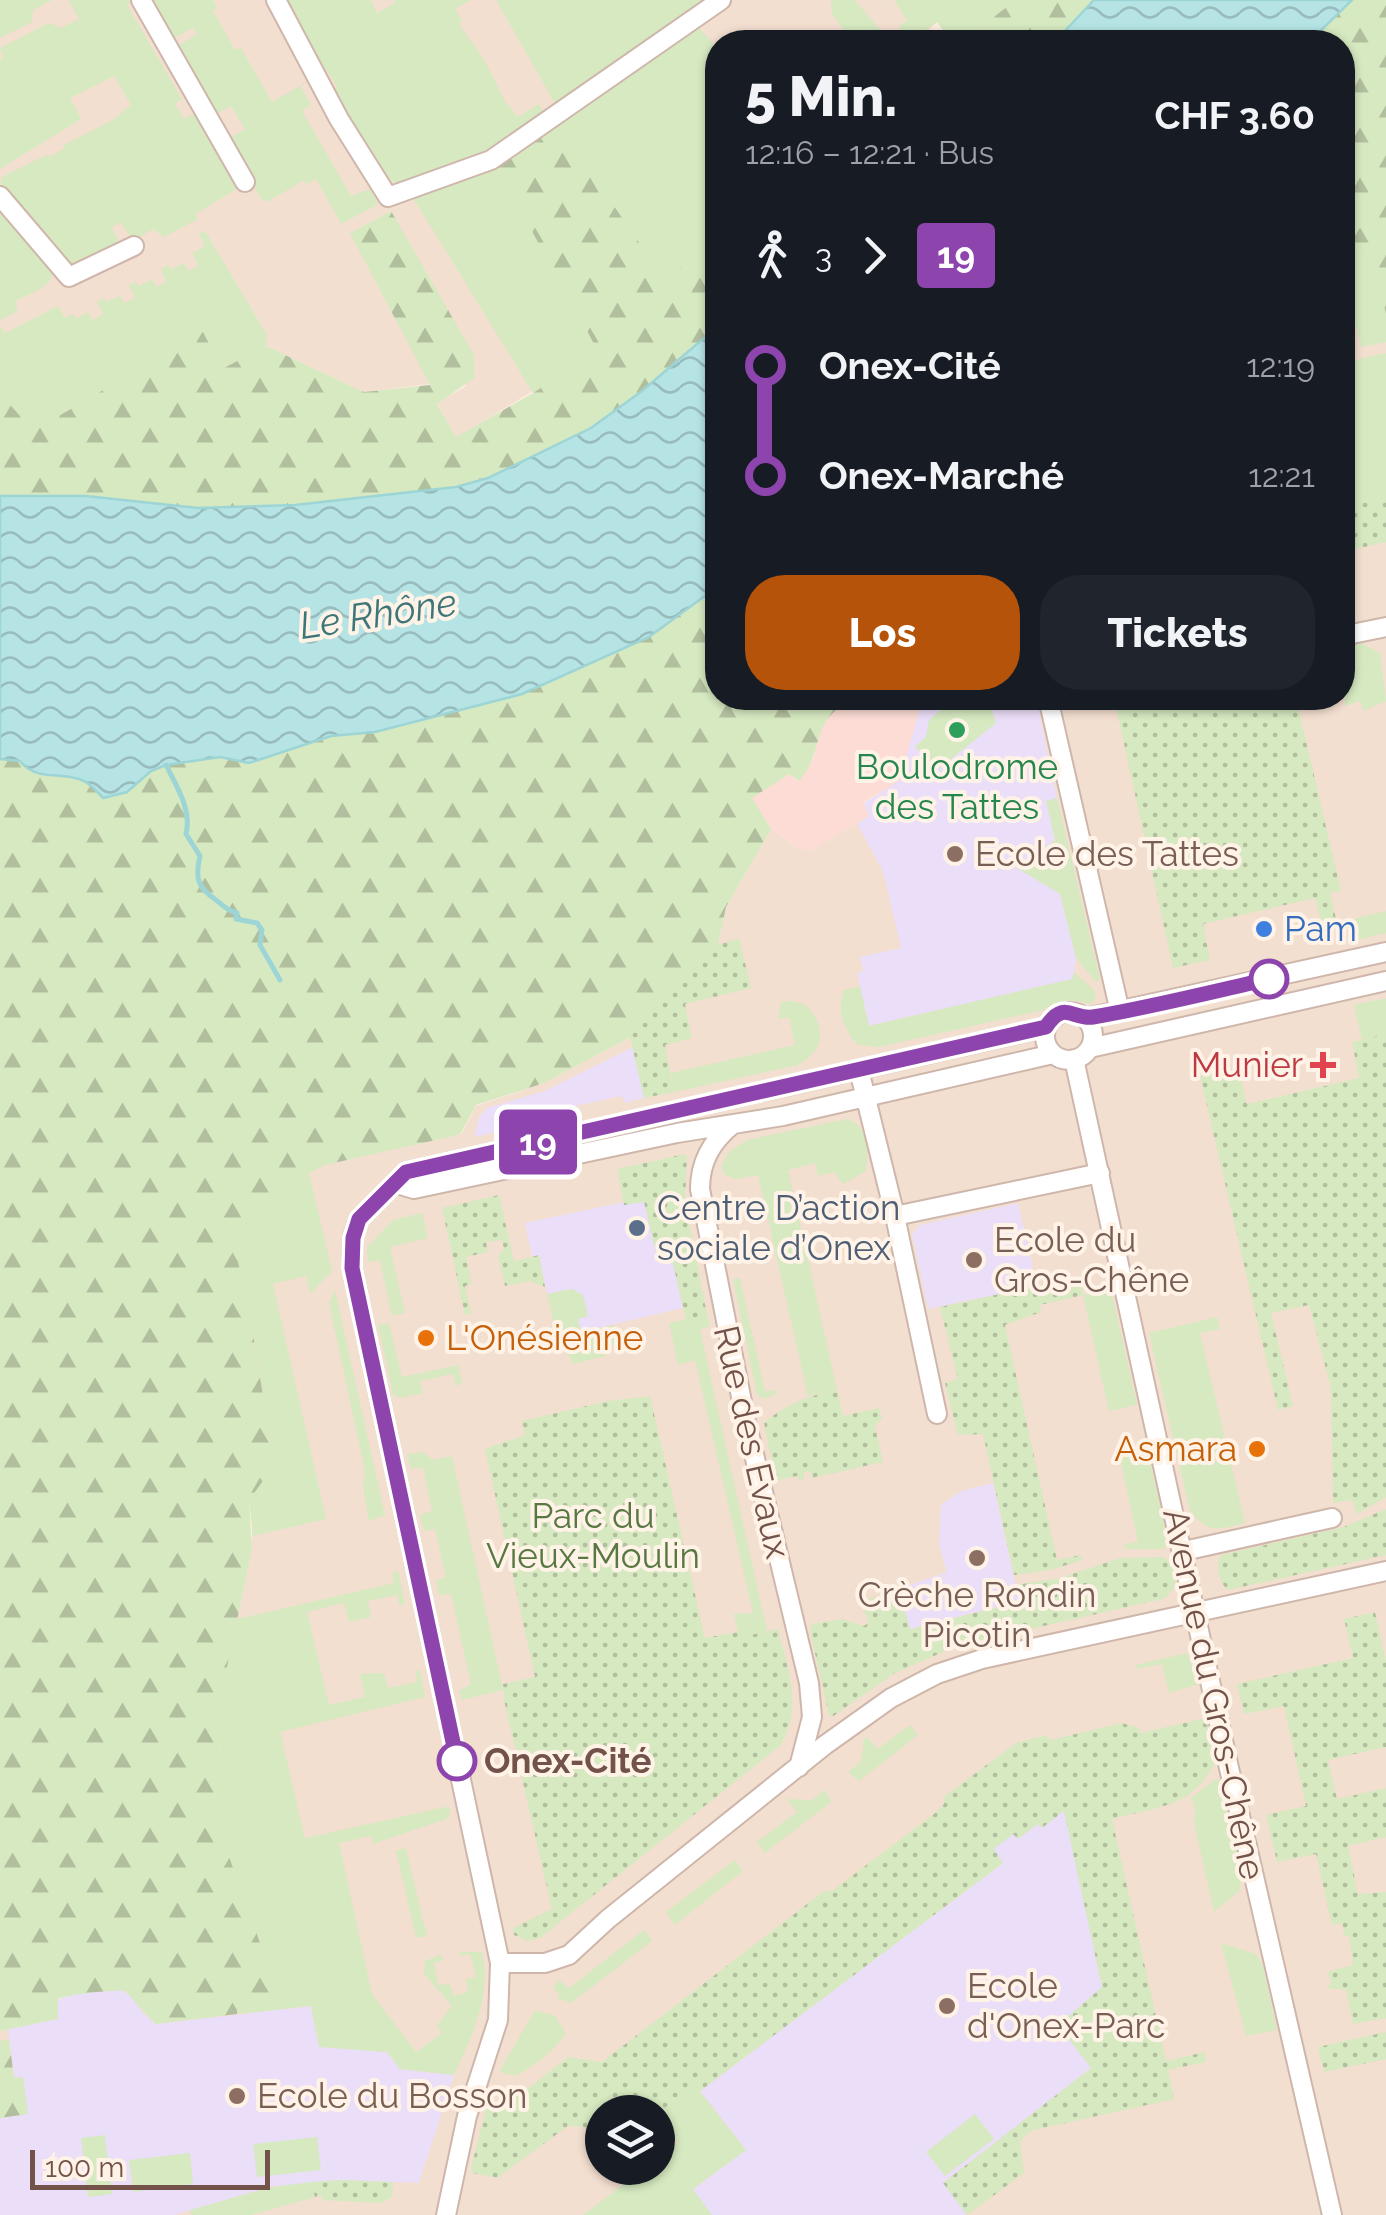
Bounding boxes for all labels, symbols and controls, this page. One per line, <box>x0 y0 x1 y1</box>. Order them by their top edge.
text: 5 Min. <box>745 64 897 129</box>
text: CHF 3.60 <box>1154 93 1315 138</box>
text: 12:16 – 12:21 · Bus <box>745 134 994 171</box>
icon: walk <box>745 228 800 283</box>
icon: forward <box>847 228 902 283</box>
text: 19 <box>937 235 975 276</box>
text: 3 <box>815 237 832 274</box>
text: Onex-Cité <box>819 343 1001 388</box>
text: 12:19 <box>1246 347 1315 384</box>
text: Onex-Marché <box>819 453 1064 498</box>
text: 12:21 <box>1248 457 1315 494</box>
button: Los <box>745 575 1020 690</box>
button: Tickets <box>1040 575 1315 690</box>
water label: Le Rhône <box>296 579 460 648</box>
marker: Boulodrome des Tattes <box>946 719 968 741</box>
place label: Boulodrome des Tattes <box>856 746 1058 827</box>
place label: Ecole des Tattes <box>975 833 1239 874</box>
marker: Ecole des Tattes <box>944 843 966 865</box>
place label: Pam <box>1284 908 1357 949</box>
marker: Pam <box>1253 918 1275 940</box>
unlabelled marker <box>1250 960 1288 998</box>
place label: Munier <box>1191 1044 1303 1085</box>
marker: Munier <box>1312 1054 1334 1076</box>
line badge: 19 <box>493 1110 583 1174</box>
text: 19 <box>519 1122 557 1163</box>
place label: Centre D’action sociale d’Onex <box>657 1187 900 1268</box>
marker: Centre D’action sociale d’Onex <box>626 1217 648 1239</box>
place label: Ecole du Gros-Chêne <box>994 1219 1189 1300</box>
marker: Ecole du Gros-Chêne <box>963 1249 985 1271</box>
place label: L'Onésienne <box>446 1317 643 1358</box>
street label: Rue des Evaux <box>706 1322 799 1562</box>
marker: L'Onésienne <box>415 1327 437 1349</box>
place label: Asmara <box>1114 1428 1237 1469</box>
marker: Asmara <box>1246 1438 1268 1460</box>
park label: Parc du Vieux-Moulin <box>486 1495 700 1576</box>
street label: Avenue du Gros-Chêne <box>1155 1505 1274 1883</box>
marker: Crèche Rondin Picotin <box>966 1547 988 1569</box>
place label: Crèche Rondin Picotin <box>858 1574 1096 1655</box>
place label: Onex-Cité <box>484 1740 652 1781</box>
marker: Onex-Cité <box>438 1742 476 1780</box>
place label: Ecole d'Onex-Parc <box>967 1965 1165 2046</box>
marker: Ecole d'Onex-Parc <box>936 1995 958 2017</box>
place label: Ecole du Bosson <box>257 2075 527 2116</box>
marker: Ecole du Bosson <box>226 2085 248 2107</box>
map controls <box>585 2095 675 2185</box>
button: layers <box>585 2095 675 2185</box>
scale bar <box>30 2145 270 2190</box>
text: 100 m <box>45 2151 124 2184</box>

